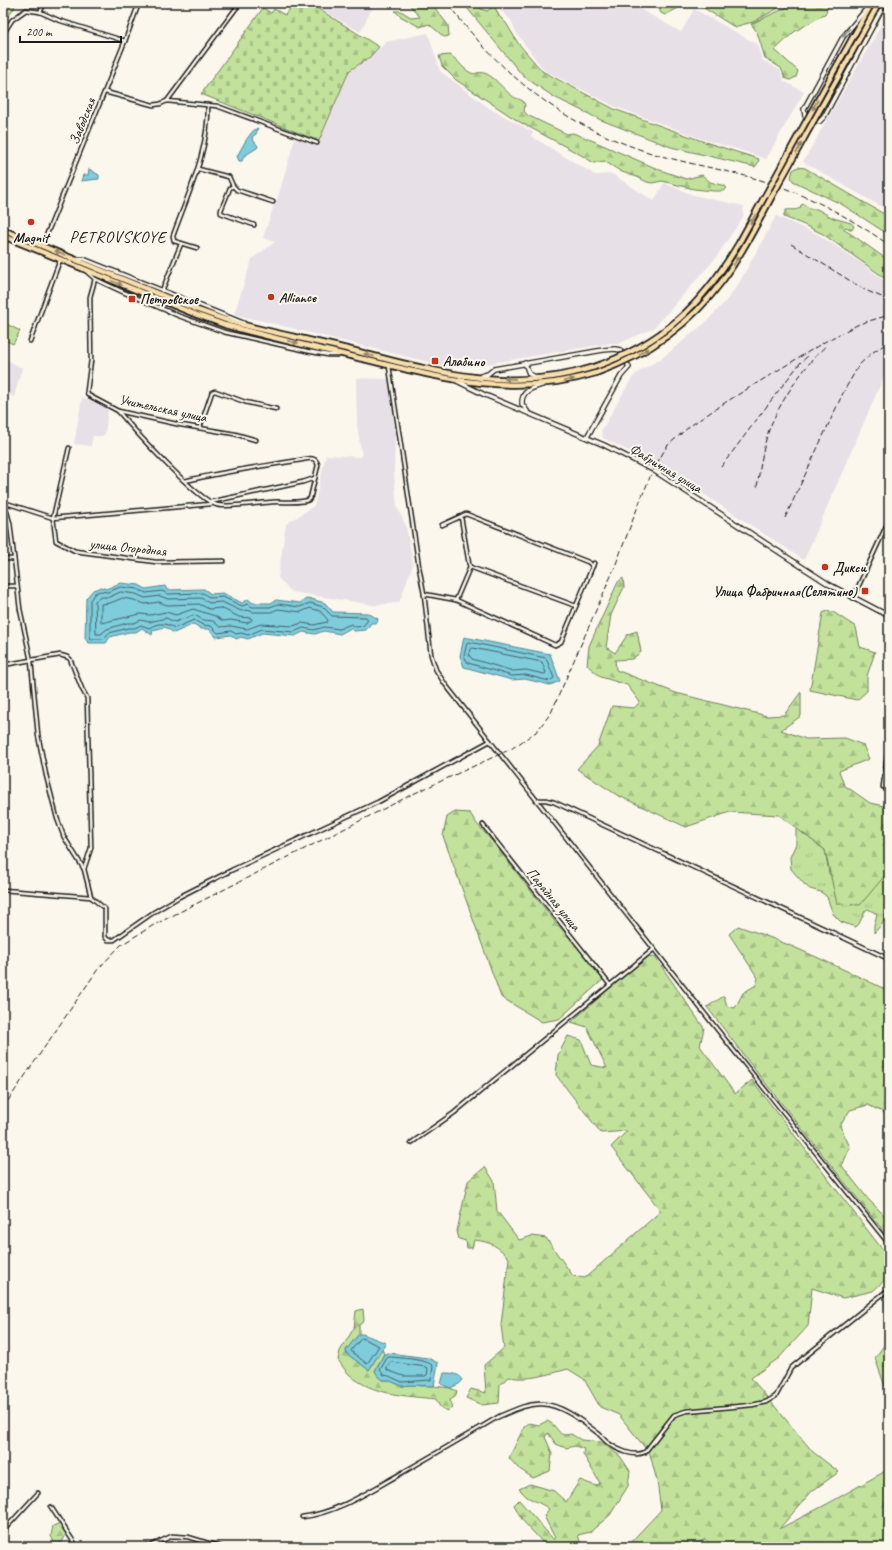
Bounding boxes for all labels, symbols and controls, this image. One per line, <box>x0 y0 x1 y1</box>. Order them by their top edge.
scale bar <box>20 18 121 44</box>
text: 200 m <box>26 24 53 40</box>
one-way arrow <box>842 28 850 39</box>
street label: Заводская <box>65 95 100 147</box>
one-way arrow <box>812 99 819 111</box>
one-way arrow <box>795 142 802 154</box>
one-way arrow <box>749 213 756 225</box>
marker: Magnit <box>26 217 36 227</box>
district label: PETROVSKOYE <box>69 227 168 247</box>
place label: Magnit <box>13 229 51 246</box>
one-way arrow <box>54 250 66 256</box>
one-way arrow <box>732 255 739 267</box>
one-way arrow <box>111 280 123 286</box>
place label: Alliance <box>279 289 317 306</box>
place label: Петровское <box>140 291 199 308</box>
marker: Alliance <box>266 292 276 302</box>
marker: Петровское <box>127 294 137 304</box>
one-way arrow <box>287 339 299 345</box>
one-way arrow <box>638 348 650 355</box>
one-way arrow <box>363 352 375 358</box>
place label: Алабино <box>443 353 486 370</box>
marker: Алабино <box>430 356 440 366</box>
one-way arrow <box>504 376 516 383</box>
one-way arrow <box>563 377 575 383</box>
street label: Учительская улица <box>118 391 209 426</box>
street label: Фабричная улица <box>627 440 706 497</box>
street label: улица Огородная <box>88 535 168 560</box>
place label: Дикси <box>833 559 867 576</box>
marker: Дикси <box>820 562 830 572</box>
place label: Улица Фабричная(Селятино) <box>713 583 858 600</box>
marker: Улица Фабричная(Селятино) <box>860 586 870 596</box>
street label: Парадная улица <box>523 864 585 935</box>

